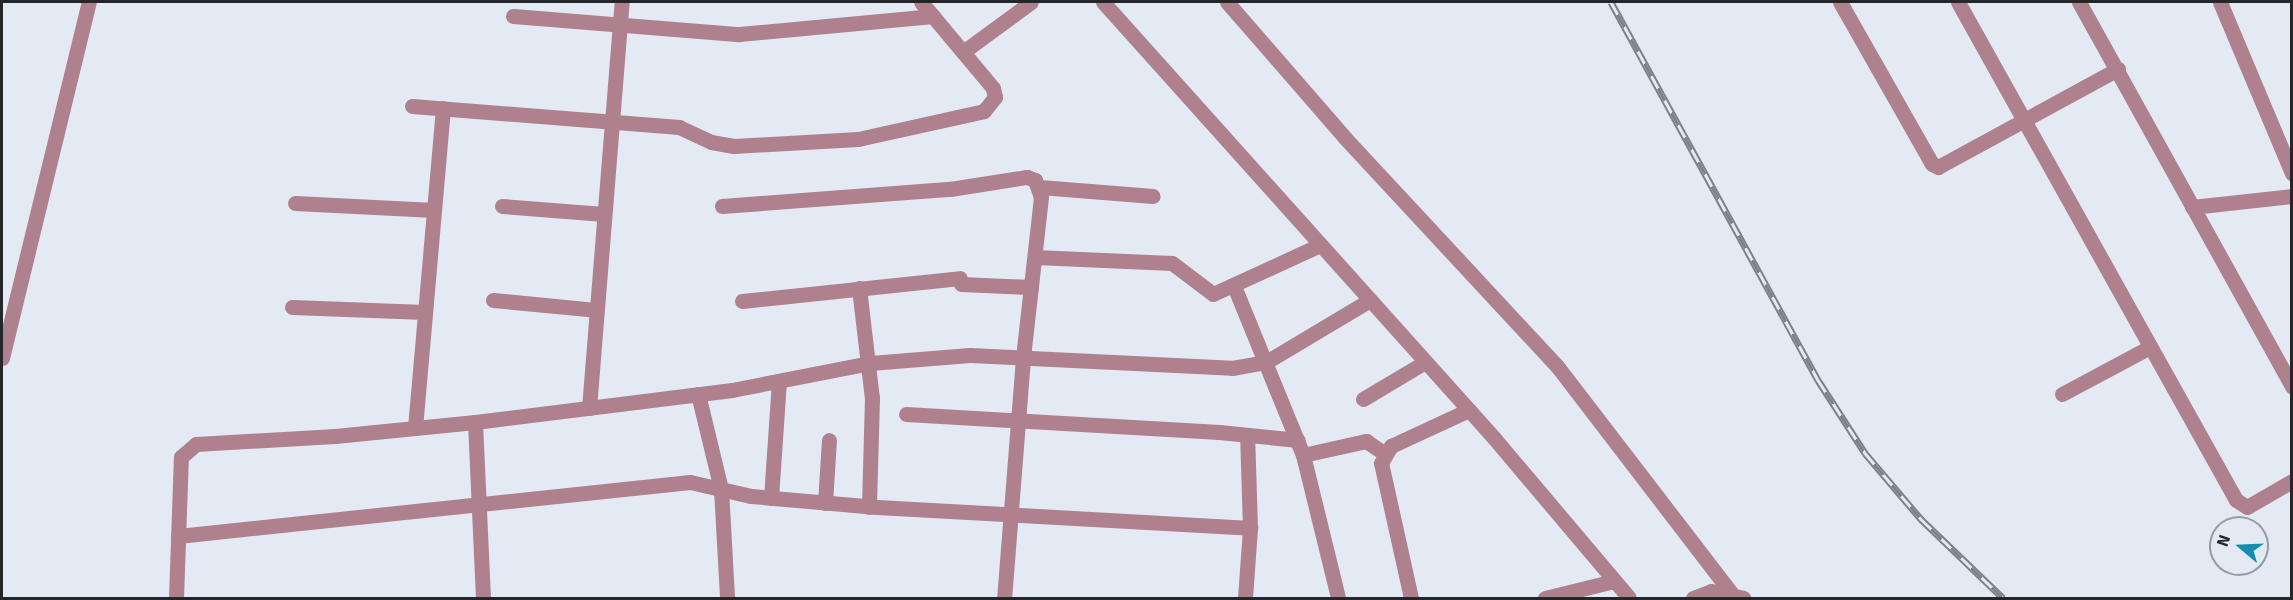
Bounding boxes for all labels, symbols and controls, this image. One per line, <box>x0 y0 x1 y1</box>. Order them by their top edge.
north arrow <box>2209 516 2269 576</box>
text: N <box>2213 532 2235 549</box>

